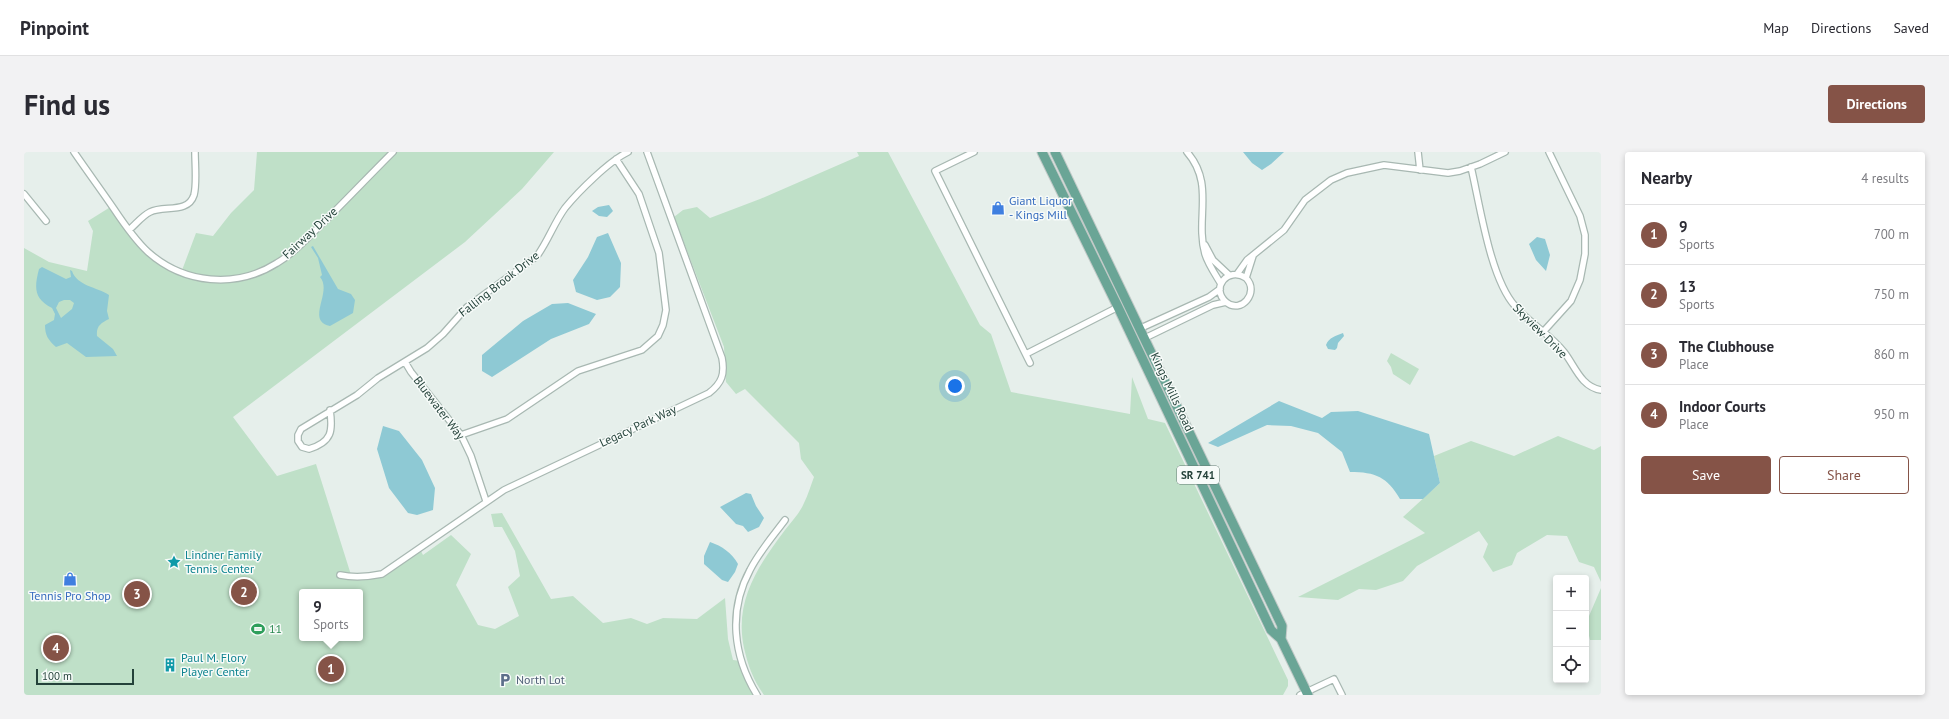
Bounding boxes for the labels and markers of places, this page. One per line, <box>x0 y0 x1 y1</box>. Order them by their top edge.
place label: Giant Liquor - Kings Mill <box>1009 193 1072 222</box>
shop icon: Giant Liquor - Kings Mill <box>990 200 1006 216</box>
place label: Lindner Family Tennis Center <box>185 547 262 576</box>
place icon: Lindner Family Tennis Center <box>166 554 182 570</box>
shop icon: Tennis Pro Shop <box>62 571 78 587</box>
pin: 2 <box>231 577 257 607</box>
pin: 3 <box>124 579 150 609</box>
place label: Tennis Pro Shop <box>29 588 111 603</box>
sports icon: 11 <box>250 621 266 637</box>
place label: 11 <box>269 621 282 636</box>
pin: 4 <box>43 633 69 663</box>
place label: Paul M. Flory Player Center <box>181 650 249 679</box>
pin: 1 <box>318 654 344 684</box>
building icon: Paul M. Flory Player Center <box>162 657 178 673</box>
parking icon: North Lot <box>497 672 513 688</box>
place label: North Lot <box>516 672 565 687</box>

